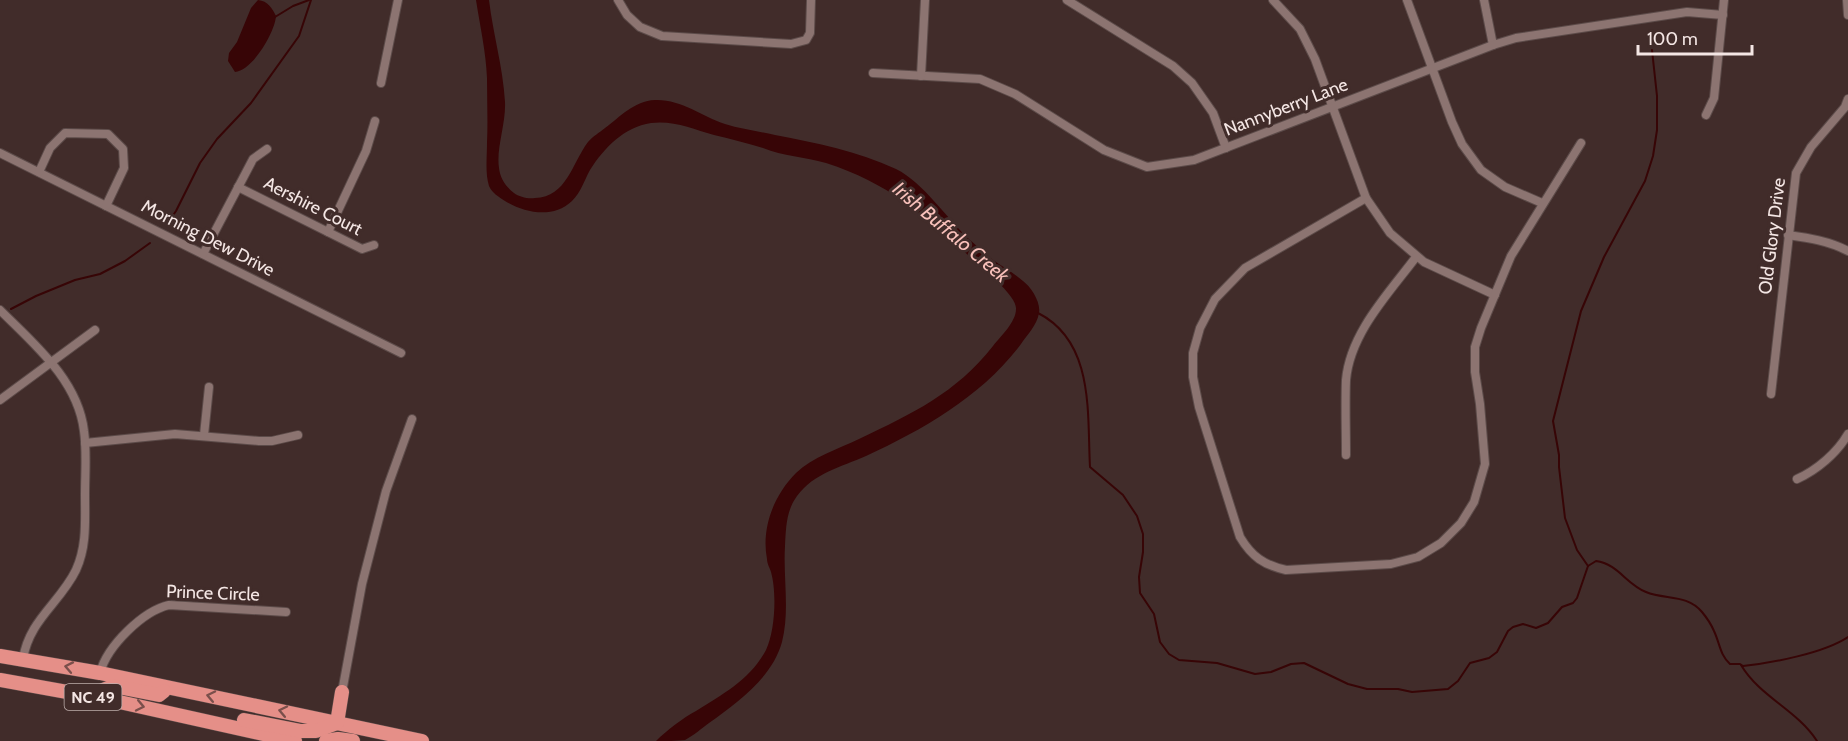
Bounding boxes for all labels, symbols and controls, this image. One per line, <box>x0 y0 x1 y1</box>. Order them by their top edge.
scale bar <box>1638 18 1752 56</box>
text: 100 m <box>1647 28 1698 50</box>
street label: Nannyberry Lane <box>1221 73 1351 141</box>
street label: Aershire Court <box>260 172 366 240</box>
water label: Irish Buffalo Creek <box>888 176 1015 288</box>
street label: Old Glory Drive <box>1754 176 1790 296</box>
street label: Morning Dew Drive <box>138 195 278 281</box>
street label: Prince Circle <box>166 580 260 606</box>
one-way arrow <box>64 661 74 674</box>
road number: NC 49 <box>64 684 122 710</box>
one-way arrow <box>206 690 216 703</box>
one-way arrow <box>135 699 145 712</box>
one-way arrow <box>278 705 288 718</box>

